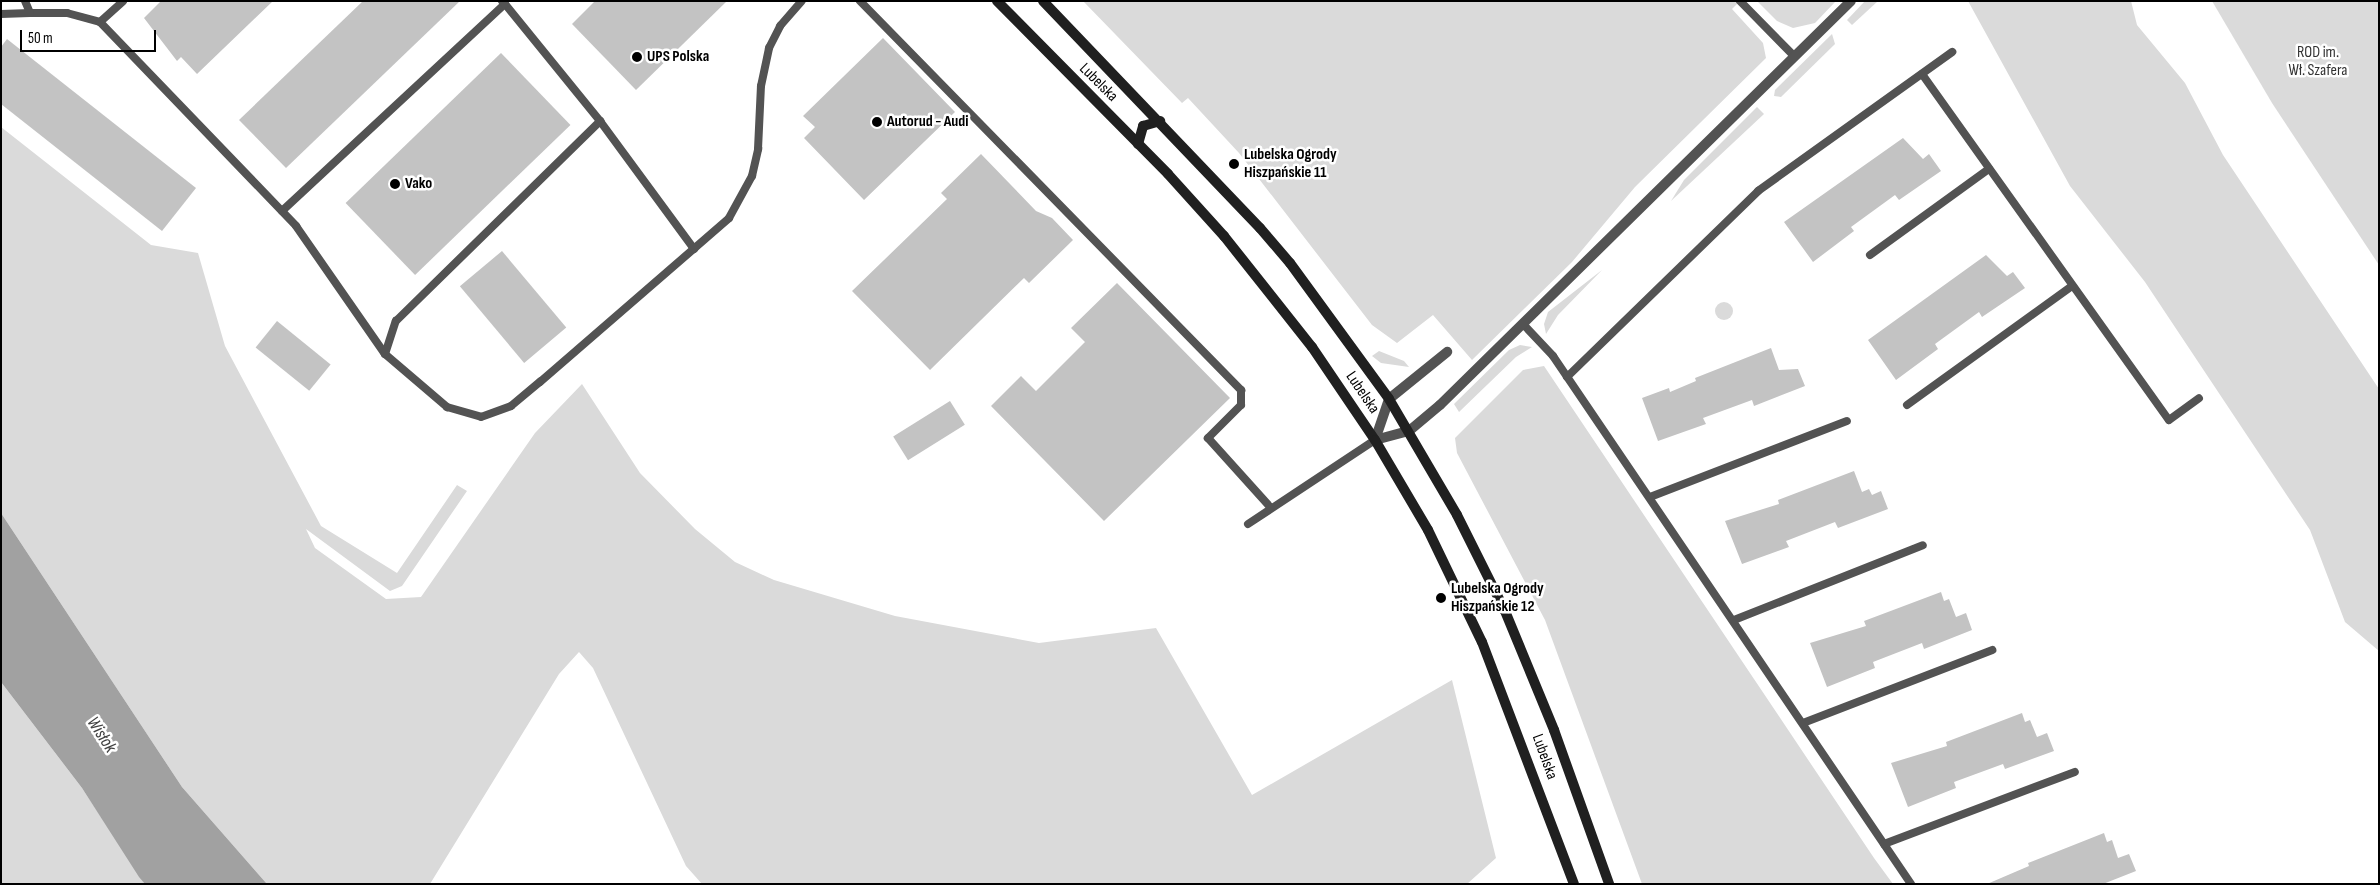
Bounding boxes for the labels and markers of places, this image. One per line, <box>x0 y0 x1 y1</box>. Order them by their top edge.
place label: UPS Polska <box>647 47 709 67</box>
marker: UPS Polska <box>631 51 643 63</box>
place label: Autorud - Audi <box>887 112 969 132</box>
marker: Autorud - Audi <box>871 116 883 128</box>
place label: Lubelska Ogrody Hiszpańskie 11 <box>1244 145 1337 183</box>
marker: Lubelska Ogrody Hiszpańskie 11 <box>1228 158 1240 170</box>
place label: Vako <box>405 174 432 194</box>
marker: Vako <box>389 178 401 190</box>
place label: Lubelska Ogrody Hiszpańskie 12 <box>1451 579 1544 617</box>
marker: Lubelska Ogrody Hiszpańskie 12 <box>1435 592 1447 604</box>

